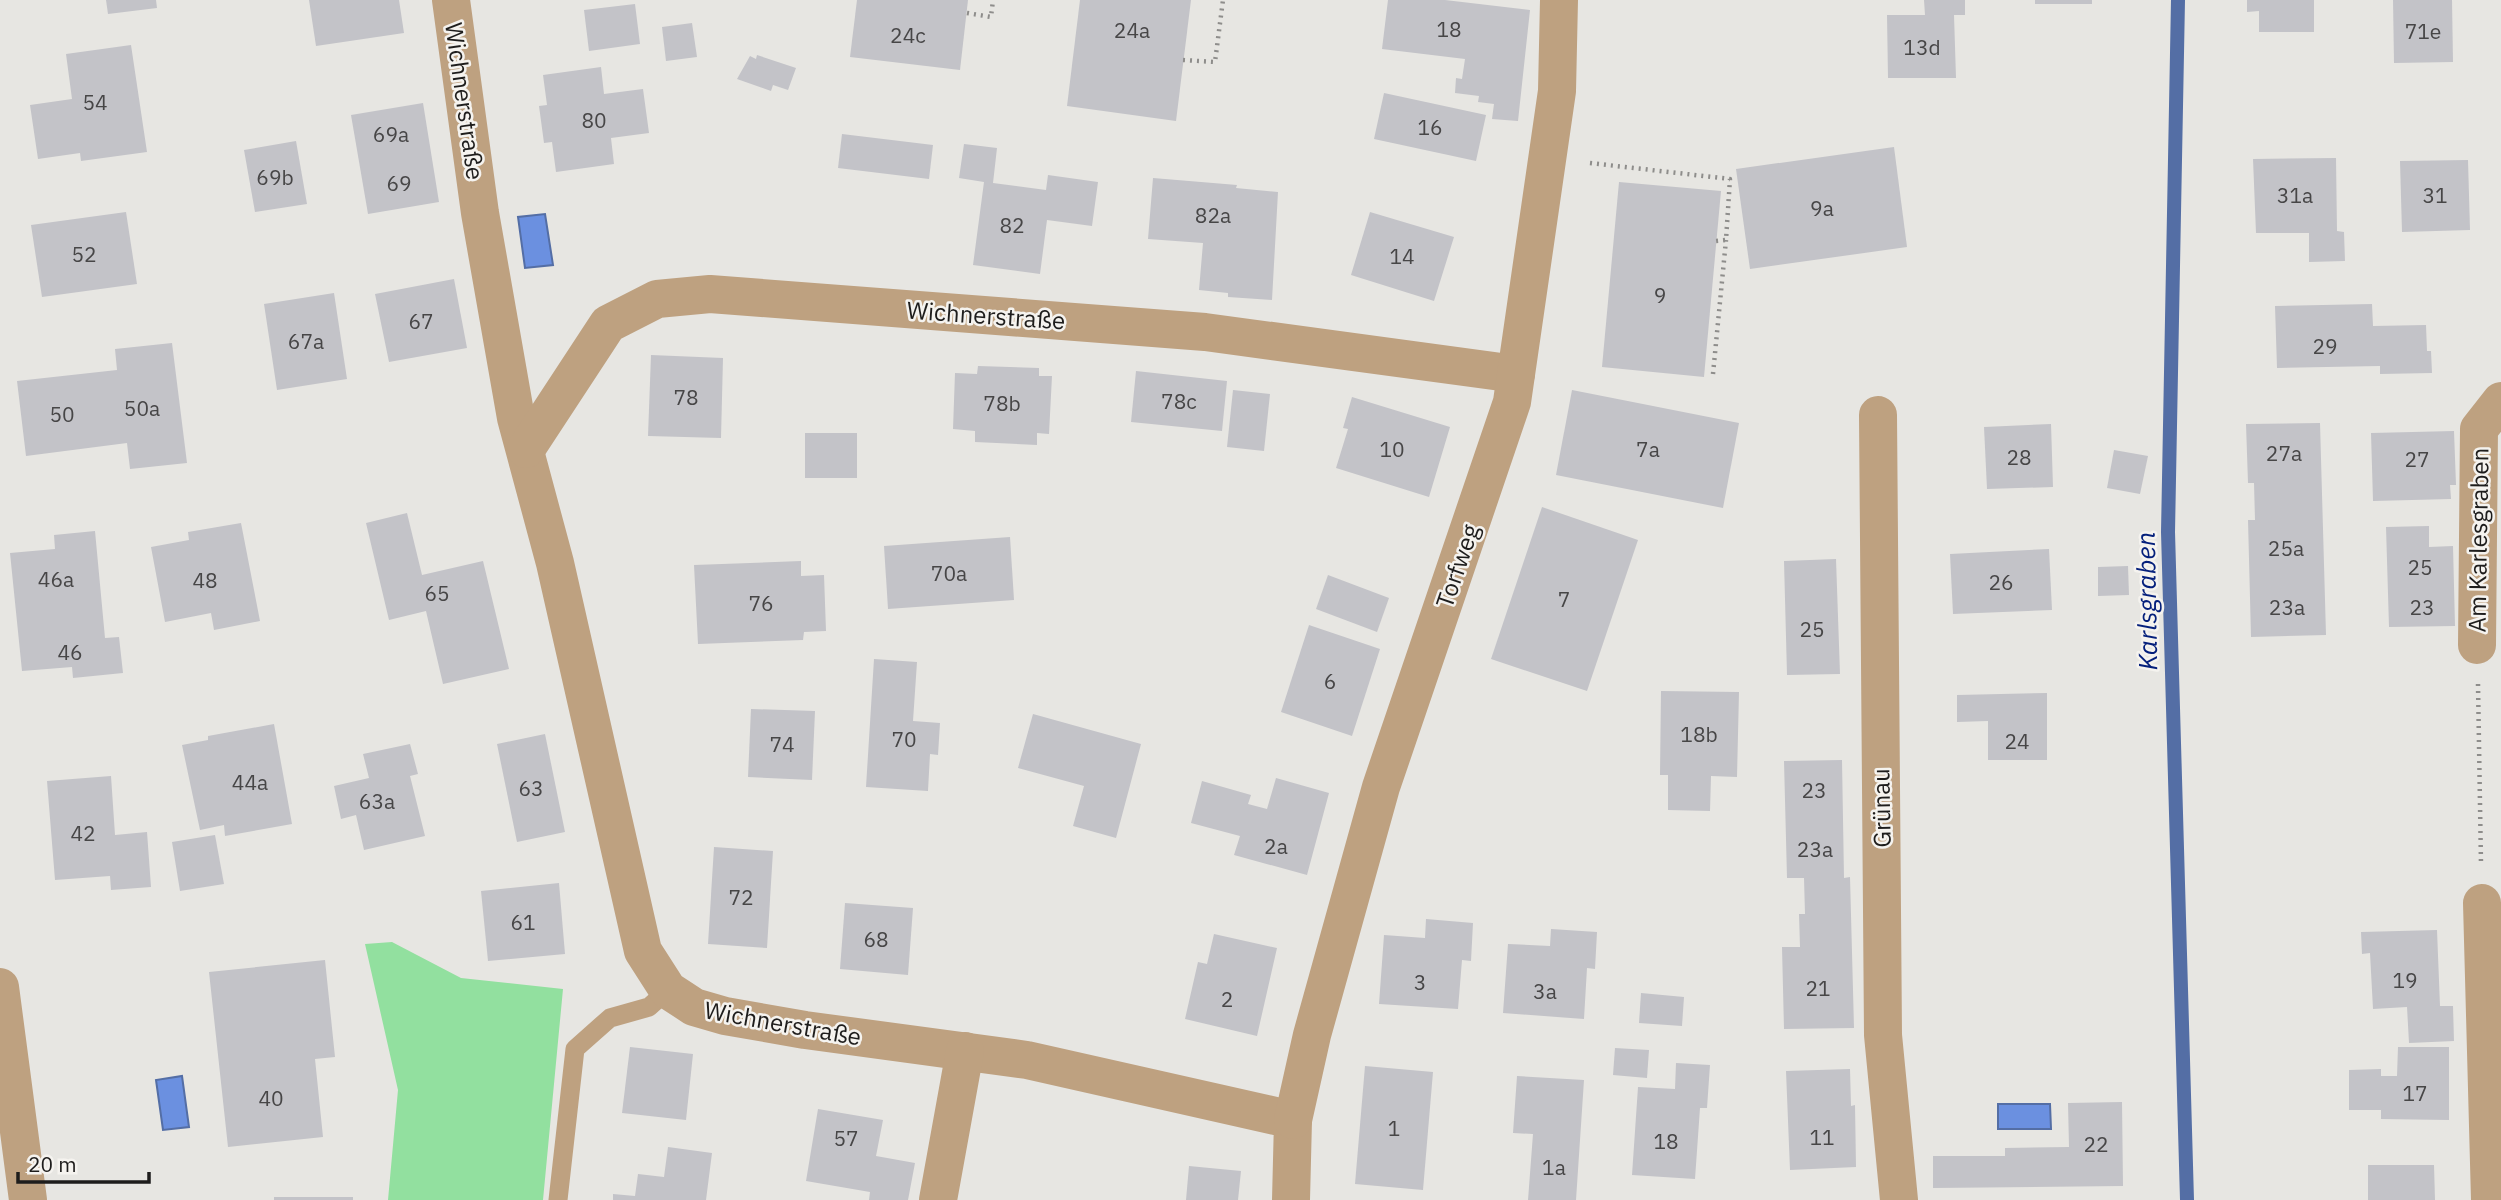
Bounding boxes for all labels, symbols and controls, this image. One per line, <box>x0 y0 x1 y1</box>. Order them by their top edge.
house number: 18 <box>1436 15 1462 43</box>
house number: 24a <box>1114 16 1150 44</box>
house number: 71e <box>2405 17 2441 45</box>
street label: Wichnerstraße <box>438 20 492 182</box>
house number: 24c <box>890 21 926 49</box>
house number: 13d <box>1903 33 1941 61</box>
house number: 54 <box>82 88 108 116</box>
house number: 80 <box>581 106 607 134</box>
house number: 16 <box>1417 113 1443 141</box>
house number: 69a <box>373 120 409 148</box>
house number: 69b <box>256 163 294 191</box>
house number: 69 <box>386 169 412 197</box>
house number: 31a <box>2277 181 2313 209</box>
house number: 31 <box>2422 181 2448 209</box>
house number: 9a <box>1810 194 1834 222</box>
house number: 82a <box>1195 201 1231 229</box>
house number: 82 <box>999 211 1025 239</box>
house number: 52 <box>71 240 97 268</box>
house number: 14 <box>1389 242 1415 270</box>
house number: 9 <box>1654 281 1666 309</box>
street label: Wichnerstraße <box>906 294 1066 336</box>
house number: 67 <box>408 307 434 335</box>
house number: 67a <box>288 327 324 355</box>
house number: 29 <box>2312 332 2338 360</box>
house number: 78 <box>673 383 699 411</box>
house number: 78c <box>1161 387 1197 415</box>
house number: 78b <box>983 389 1021 417</box>
house number: 50a <box>124 394 160 422</box>
house number: 50 <box>49 400 75 428</box>
house number: 10 <box>1379 435 1405 463</box>
house number: 7a <box>1636 435 1660 463</box>
house number: 27a <box>2266 439 2302 467</box>
house number: 28 <box>2006 443 2032 471</box>
house number: 27 <box>2404 445 2430 473</box>
street label: Am Karlesgraben <box>2460 447 2496 633</box>
street label: Torfweg <box>1428 520 1486 612</box>
water label: Karlsgraben <box>2128 531 2164 671</box>
house number: 25a <box>2268 534 2304 562</box>
house number: 25 <box>2407 553 2433 581</box>
house number: 70a <box>931 559 967 587</box>
house number: 46a <box>38 565 74 593</box>
house number: 48 <box>192 566 218 594</box>
house number: 26 <box>1988 568 2014 596</box>
house number: 65 <box>424 579 450 607</box>
house number: 7 <box>1558 585 1570 613</box>
house number: 76 <box>748 589 774 617</box>
house number: 23a <box>2269 593 2305 621</box>
house number: 23 <box>2409 593 2435 621</box>
house number: 25 <box>1799 615 1825 643</box>
house number: 46 <box>57 638 83 666</box>
house number: 6 <box>1324 667 1336 695</box>
house number: 18b <box>1680 720 1718 748</box>
house number: 70 <box>891 725 917 753</box>
house number: 24 <box>2004 727 2030 755</box>
house number: 74 <box>769 730 795 758</box>
house number: 44a <box>232 768 268 796</box>
street label: Grünau <box>1864 768 1898 848</box>
house number: 63 <box>518 774 544 802</box>
house number: 23 <box>1801 776 1827 804</box>
house number: 63a <box>359 787 395 815</box>
house number: 42 <box>70 819 96 847</box>
house number: 2a <box>1264 832 1288 860</box>
house number: 23a <box>1797 835 1833 863</box>
house number: 72 <box>728 883 754 911</box>
house number: 61 <box>510 908 536 936</box>
house number: 68 <box>863 925 889 953</box>
house number: 19 <box>2392 966 2418 994</box>
house number: 3 <box>1414 968 1426 996</box>
house number: 21 <box>1805 974 1831 1002</box>
house number: 3a <box>1533 977 1557 1005</box>
house number: 2 <box>1221 985 1233 1013</box>
street label: Wichnerstraße <box>702 993 864 1053</box>
house number: 17 <box>2402 1079 2428 1107</box>
house number: 40 <box>258 1084 284 1112</box>
house number: 1 <box>1388 1114 1400 1142</box>
house number: 11 <box>1809 1123 1835 1151</box>
house number: 57 <box>833 1124 859 1152</box>
house number: 18 <box>1653 1127 1679 1155</box>
house number: 22 <box>2083 1130 2109 1158</box>
scale bar <box>18 1140 149 1184</box>
text: 20 m <box>28 1150 77 1178</box>
house number: 1a <box>1542 1153 1566 1181</box>

